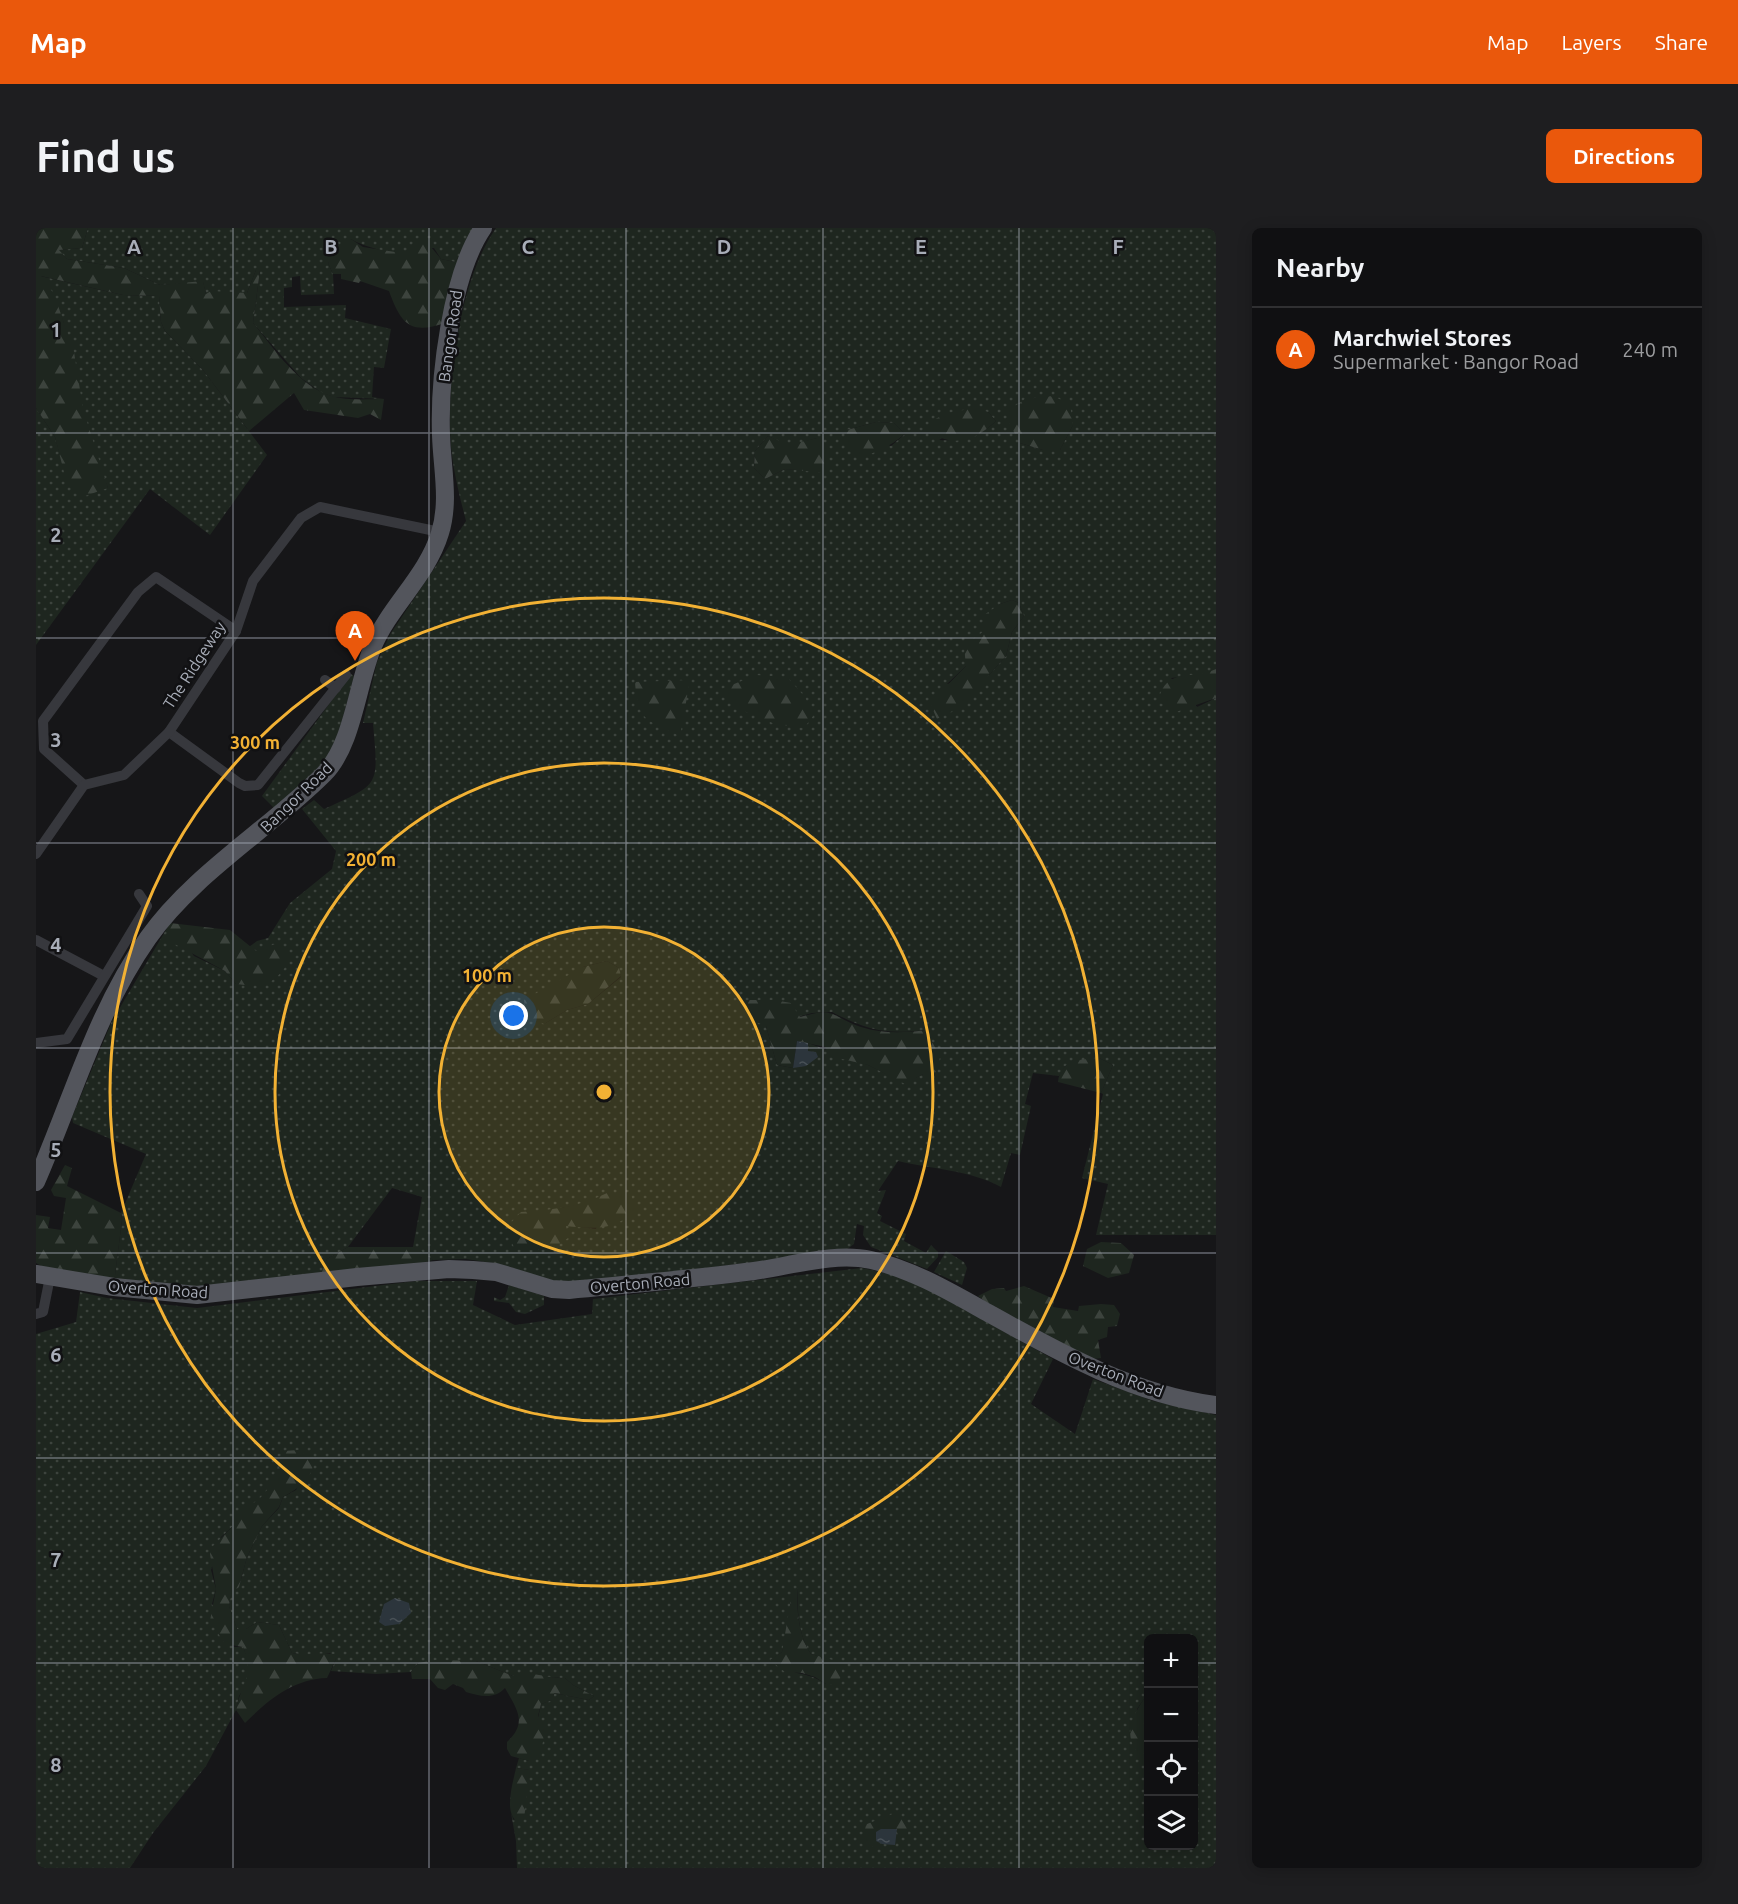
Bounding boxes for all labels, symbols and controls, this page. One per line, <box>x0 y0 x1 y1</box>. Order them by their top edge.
text: Map <box>30 27 87 58</box>
text: Map <box>1487 30 1528 54</box>
text: Layers <box>1561 30 1622 54</box>
text: Share <box>1655 30 1708 54</box>
button: Directions <box>1546 129 1702 183</box>
text: Find us <box>36 133 175 180</box>
text: A <box>127 235 141 258</box>
text: B <box>324 235 338 258</box>
text: C <box>522 235 535 258</box>
text: D <box>717 235 731 258</box>
text: E <box>915 235 927 258</box>
text: F <box>1112 235 1124 258</box>
text: Nearby <box>1276 253 1364 282</box>
street label: Bangor Road <box>435 289 465 383</box>
text: 1 <box>50 318 62 341</box>
text: Marchwiel Stores <box>1333 325 1512 350</box>
text: A <box>1288 338 1303 361</box>
text: 240 m <box>1622 338 1678 361</box>
text: Supermarket · Bangor Road <box>1333 350 1579 373</box>
text: 2 <box>50 523 62 546</box>
pin: A <box>336 612 374 661</box>
street label: The Ridgeway <box>159 618 229 712</box>
text: 3 <box>50 728 62 751</box>
text: 300 m <box>230 732 280 752</box>
street label: Bangor Road <box>256 758 336 836</box>
text: 200 m <box>346 849 396 869</box>
text: 4 <box>50 933 62 956</box>
text: 100 m <box>462 965 512 985</box>
your location <box>499 1001 528 1030</box>
centre of rings <box>594 1082 614 1102</box>
text: 5 <box>50 1138 62 1161</box>
street label: Overton Road <box>589 1270 691 1296</box>
street label: Overton Road <box>107 1277 209 1301</box>
text: 6 <box>50 1343 62 1366</box>
street label: Overton Road <box>1066 1348 1166 1400</box>
text: 7 <box>50 1548 62 1571</box>
map controls <box>1144 1634 1198 1850</box>
button: + <box>1144 1634 1198 1688</box>
button: − <box>1144 1688 1198 1742</box>
button: locate <box>1144 1742 1198 1796</box>
text: 8 <box>50 1753 62 1776</box>
button: layers <box>1144 1796 1198 1850</box>

